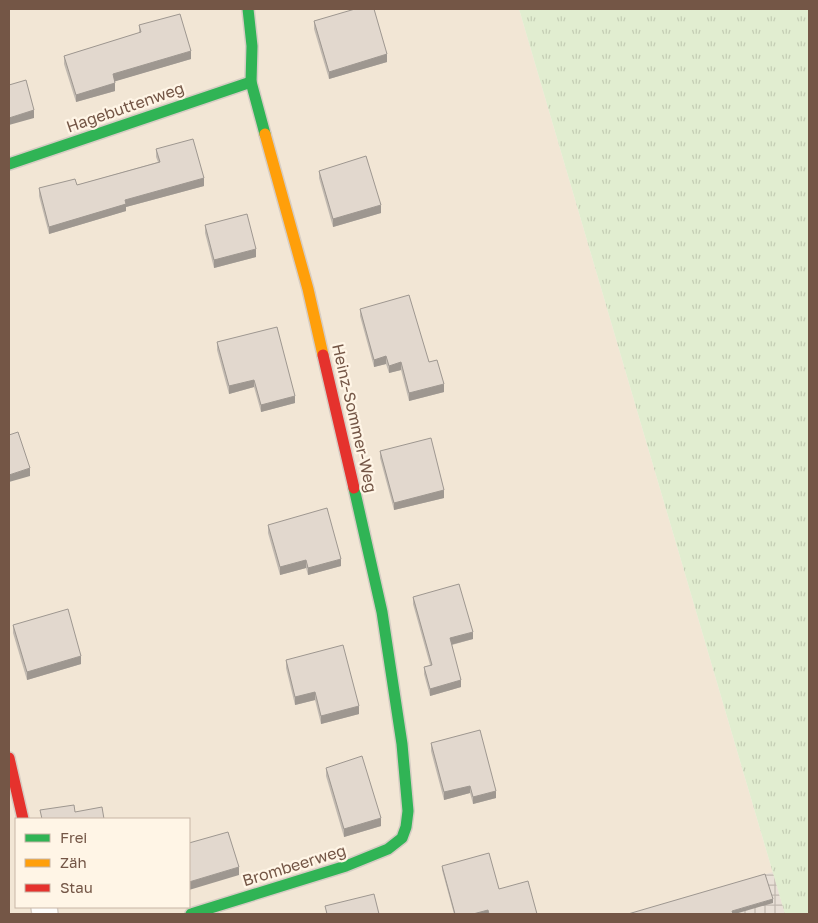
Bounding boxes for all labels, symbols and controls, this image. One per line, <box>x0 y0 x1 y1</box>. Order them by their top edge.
street label: Hagebuttenweg <box>63 77 187 137</box>
street label: Heinz-Sommer-Weg <box>328 342 382 494</box>
legend <box>15 818 190 908</box>
text: Frei <box>60 828 87 846</box>
street label: Brombeerweg <box>240 840 348 890</box>
text: Zäh <box>60 853 87 871</box>
text: Stau <box>60 878 93 896</box>

